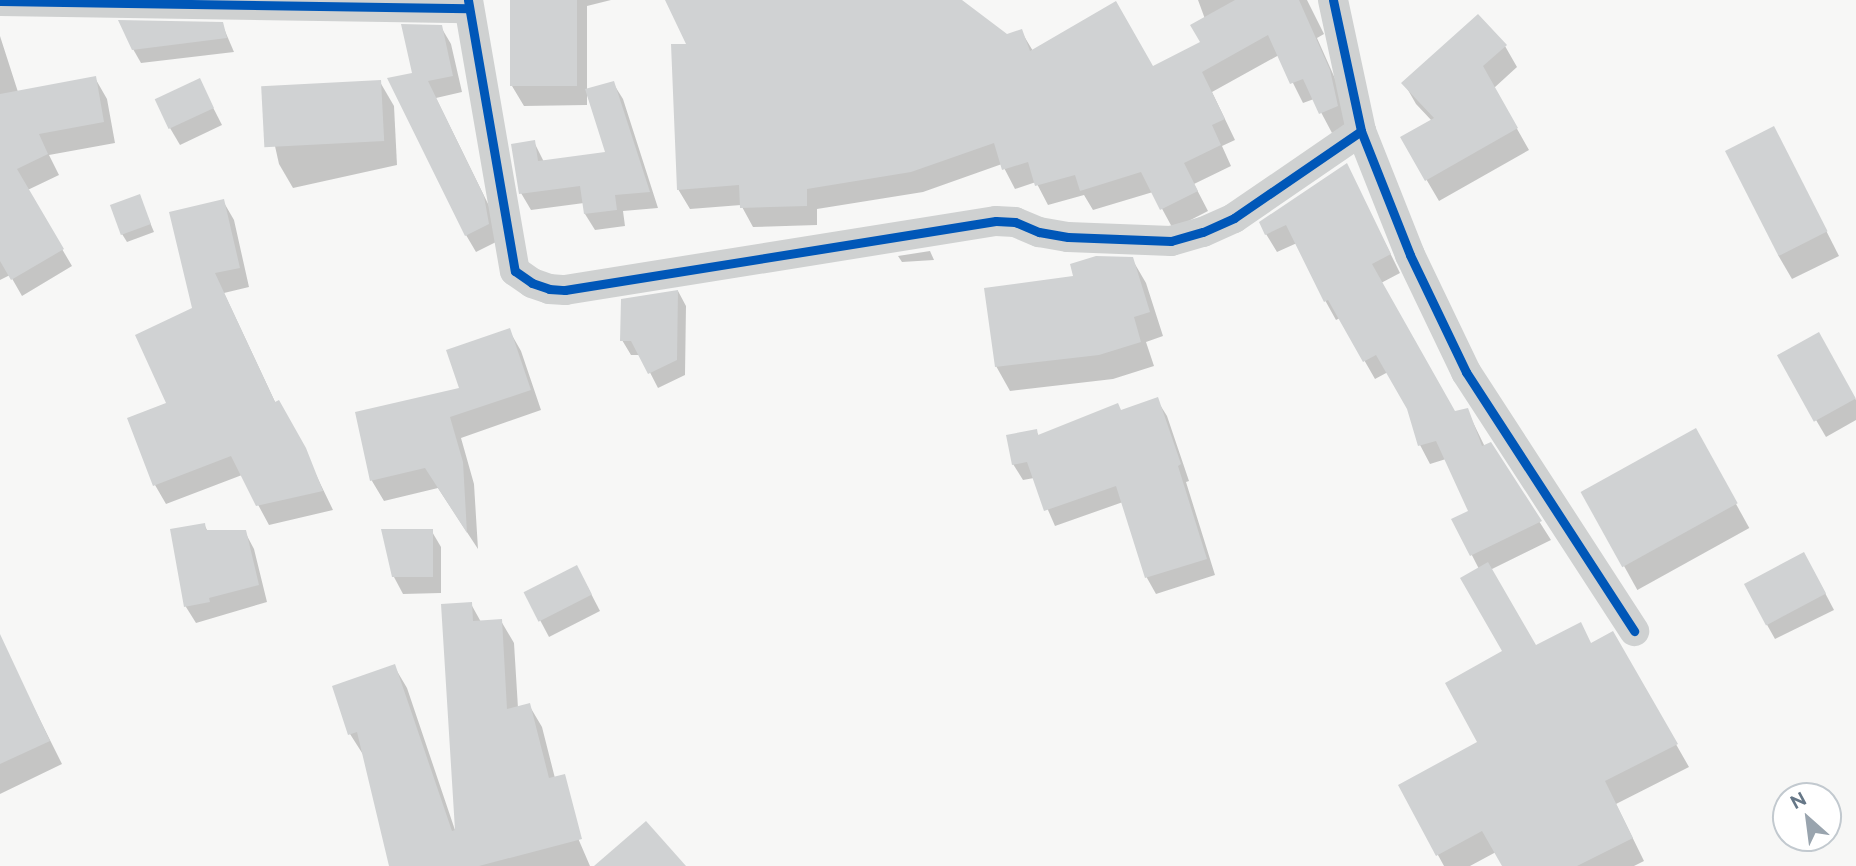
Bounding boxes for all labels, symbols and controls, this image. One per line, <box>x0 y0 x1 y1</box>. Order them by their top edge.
north arrow <box>1772 782 1842 852</box>
text: N <box>1787 787 1810 813</box>

